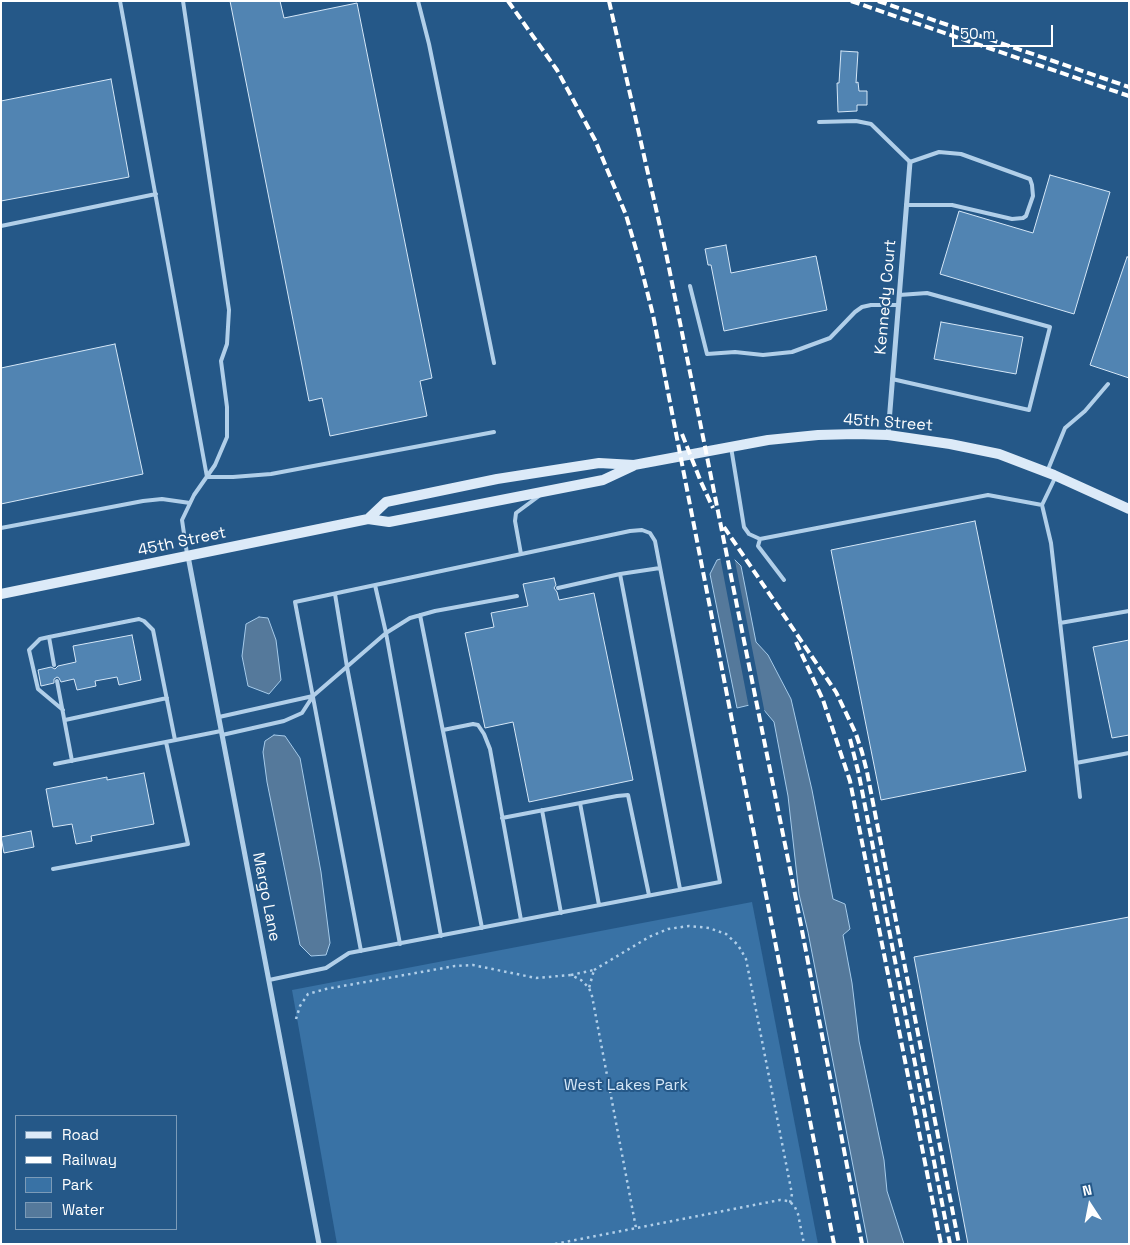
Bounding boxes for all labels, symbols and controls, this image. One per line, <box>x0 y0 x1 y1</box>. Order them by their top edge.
scale bar <box>955 15 1056 47</box>
text: 50 m <box>960 24 995 43</box>
street label: Kennedy Court <box>871 239 901 355</box>
street label: 45th Street <box>843 410 933 436</box>
street label: 45th Street <box>136 523 228 561</box>
street label: Margo Lane <box>248 851 284 943</box>
park label: West Lakes Park <box>564 1076 688 1096</box>
legend <box>15 1115 178 1230</box>
text: Road <box>62 1125 99 1144</box>
text: Railway <box>62 1150 117 1169</box>
text: Park <box>62 1175 93 1194</box>
north arrow <box>1065 1180 1115 1230</box>
text: N <box>1081 1181 1093 1200</box>
text: Water <box>62 1200 104 1219</box>

